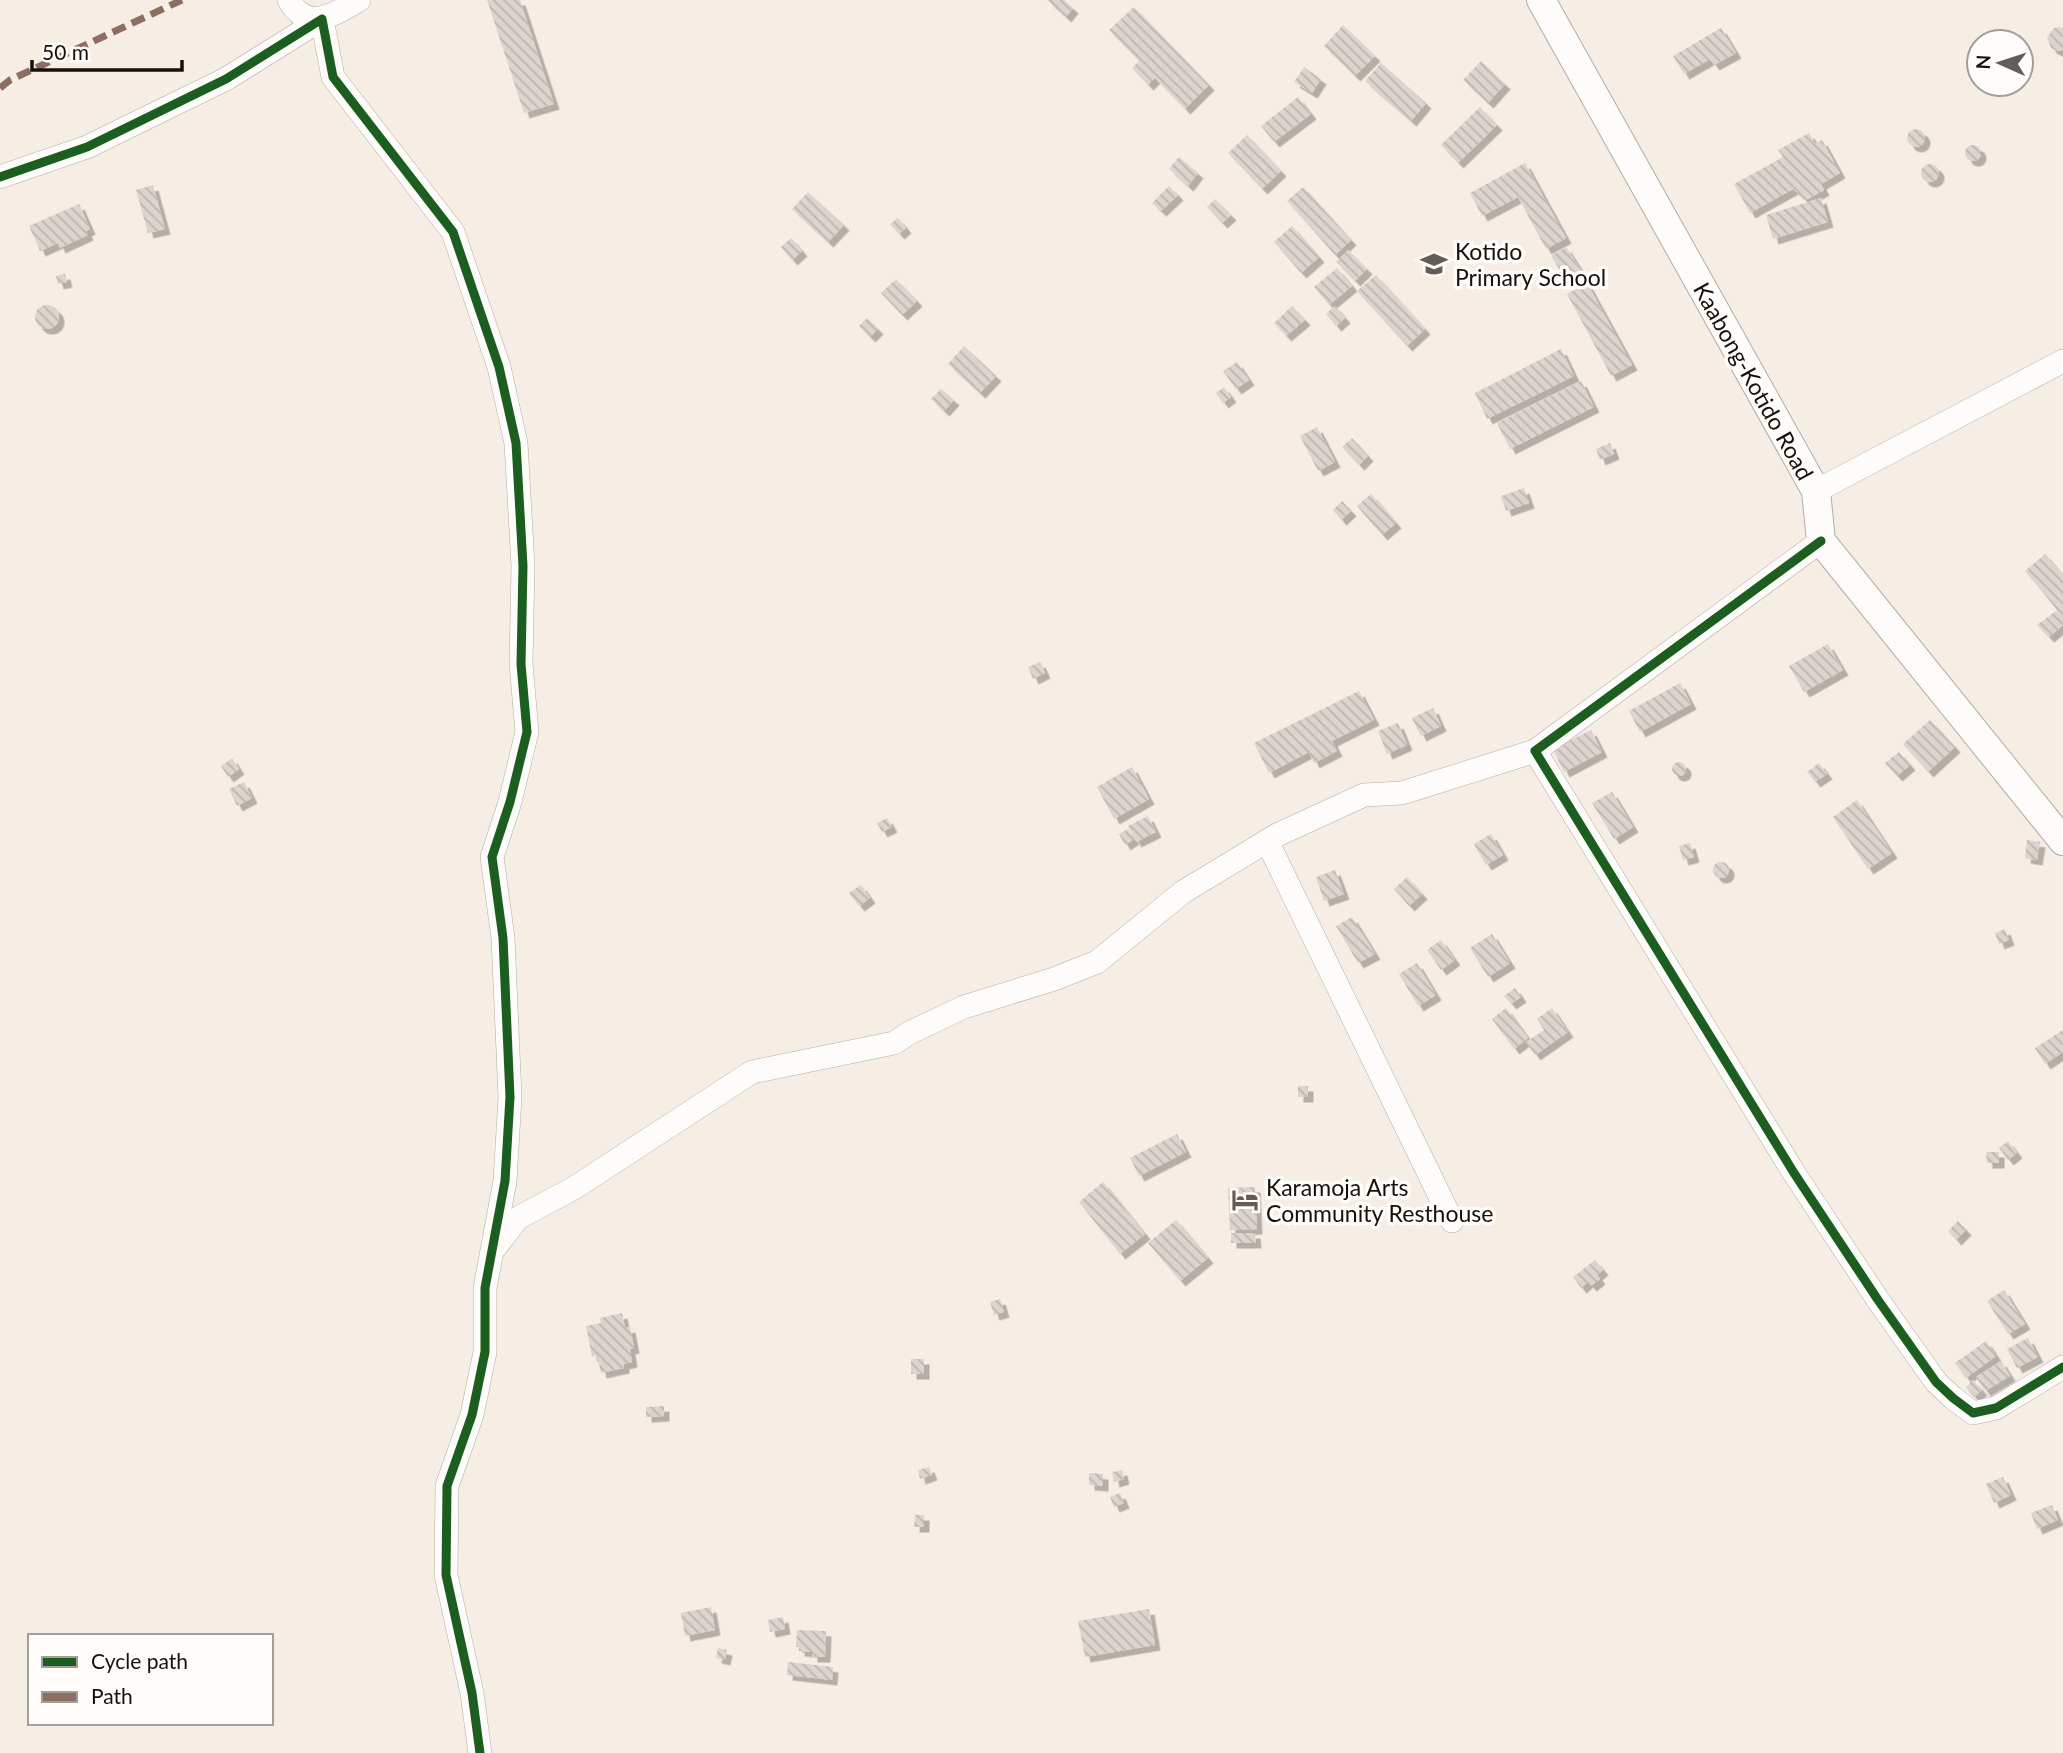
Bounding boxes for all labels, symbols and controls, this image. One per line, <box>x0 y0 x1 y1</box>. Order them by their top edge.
scale bar <box>32 28 182 72</box>
north arrow <box>1965 28 2035 98</box>
text: 50 m <box>42 39 89 64</box>
text: N <box>1971 54 1994 70</box>
place label: Kotido Primary School <box>1455 237 1606 291</box>
school or university icon: Kotido Primary School <box>1419 249 1449 279</box>
street label: Kaabong-Kotido Road <box>1688 277 1820 485</box>
place label: Karamoja Arts Community Resthouse <box>1266 1173 1493 1227</box>
hotel icon: Karamoja Arts Community Resthouse <box>1230 1185 1260 1215</box>
legend <box>28 1634 273 1725</box>
text: Cycle path <box>91 1648 188 1673</box>
text: Path <box>91 1683 133 1708</box>

